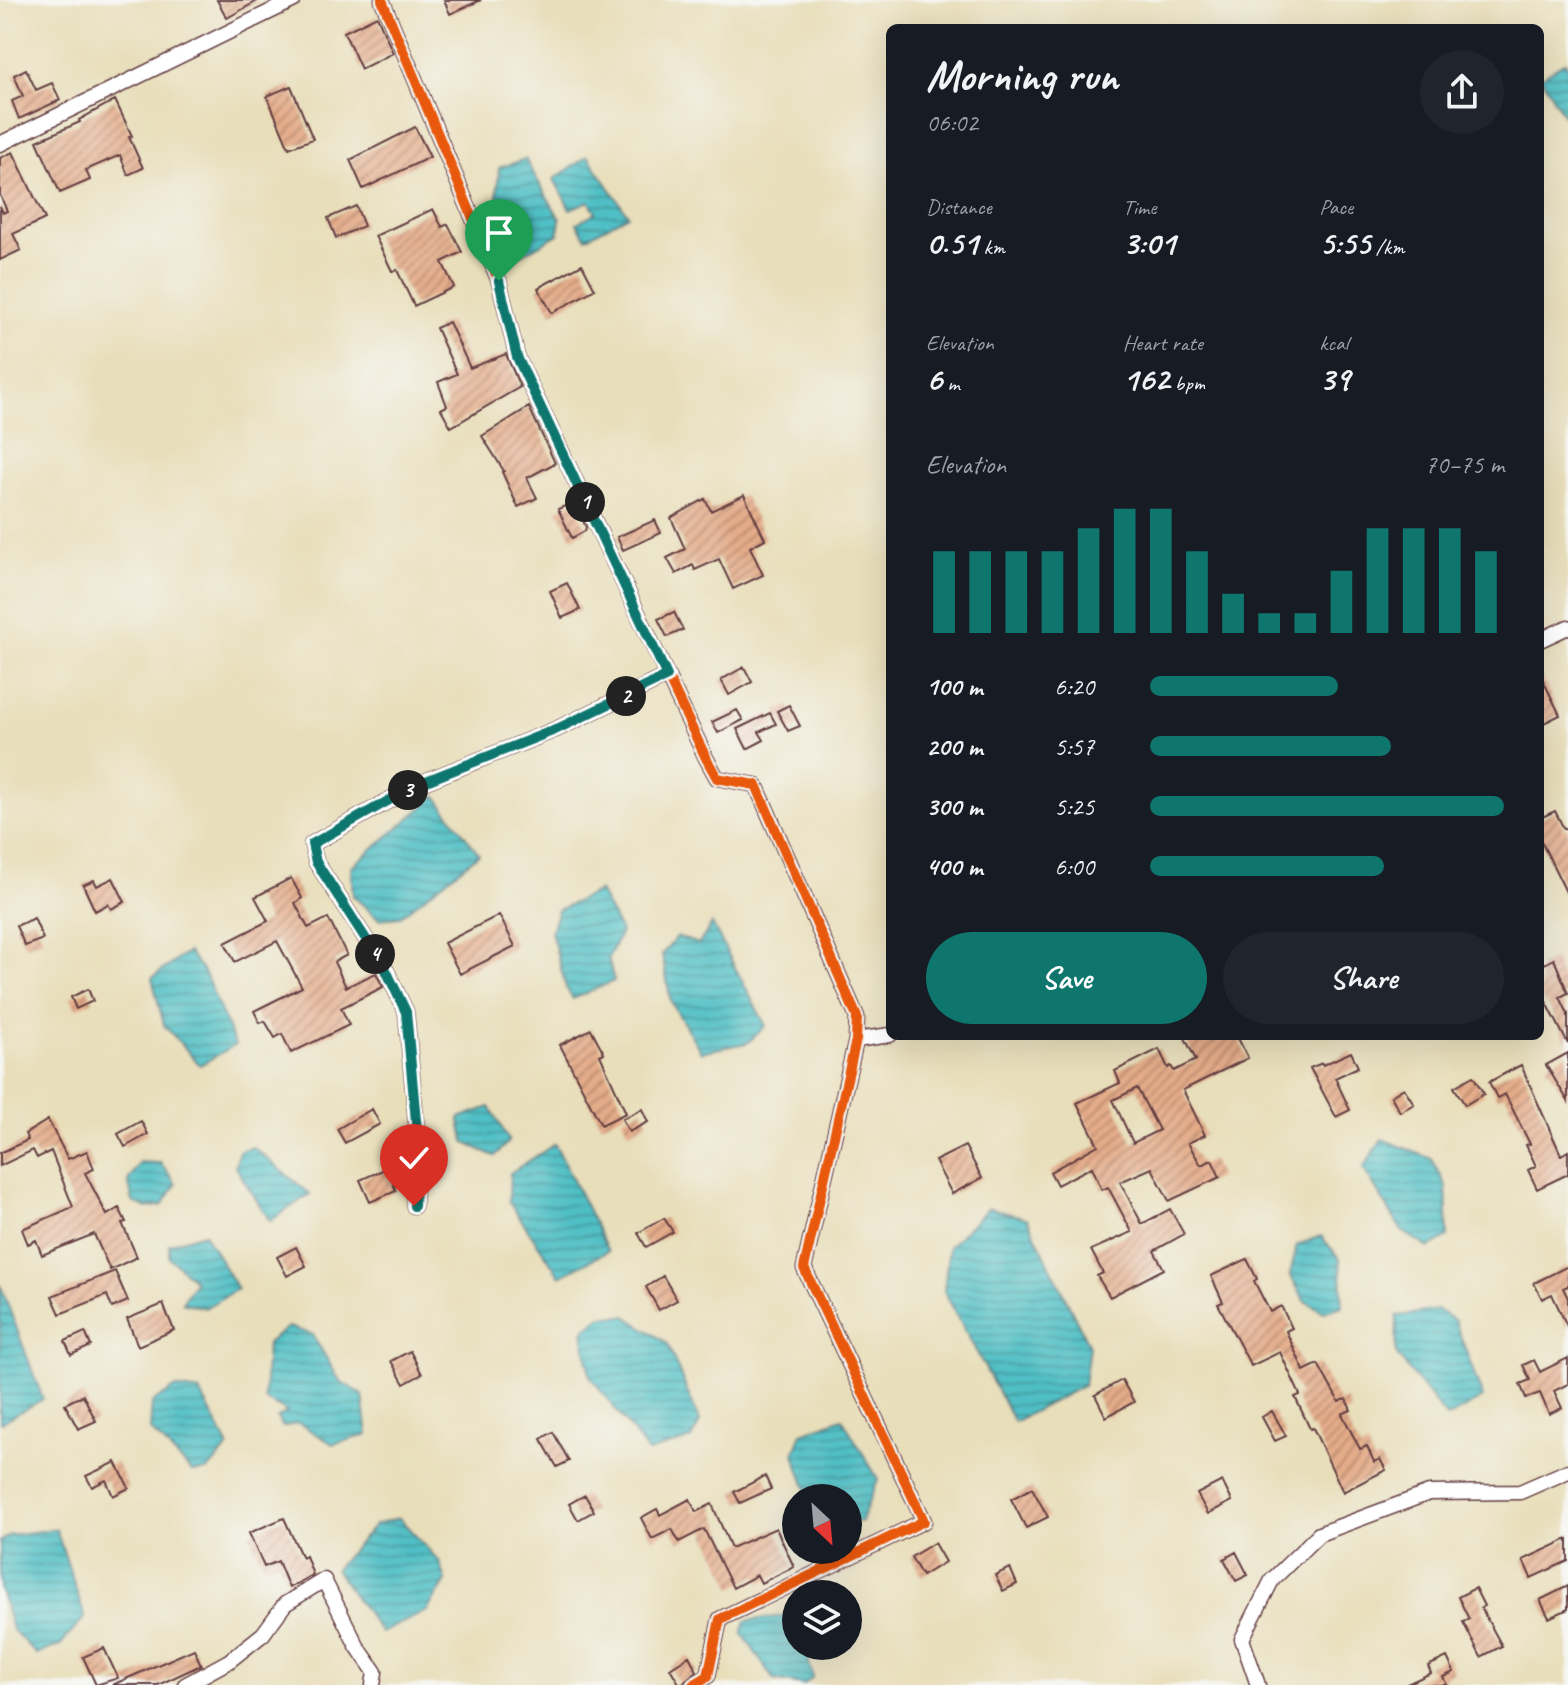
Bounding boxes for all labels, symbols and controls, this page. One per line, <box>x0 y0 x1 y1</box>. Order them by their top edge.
text: Morning run <box>926 48 1118 103</box>
button: share <box>1420 50 1504 134</box>
text: 06:02 <box>926 106 978 139</box>
text: Distance <box>926 193 992 221</box>
text: Time <box>1123 193 1156 221</box>
text: Pace <box>1319 193 1353 221</box>
pin <box>465 199 533 281</box>
icon: arrive <box>477 211 521 255</box>
text: 0.51 <box>926 221 978 264</box>
text: 3:01 <box>1123 221 1175 264</box>
text: 5:55 <box>1319 221 1370 264</box>
text: km <box>978 233 1005 261</box>
text: /km <box>1370 233 1404 261</box>
text: Elevation <box>926 329 994 357</box>
text: Heart rate <box>1123 329 1203 357</box>
text: kcal <box>1319 329 1348 357</box>
text: 6 <box>926 357 942 400</box>
text: 162 <box>1123 357 1169 400</box>
text: 39 <box>1319 357 1350 400</box>
text: m <box>942 369 960 397</box>
text: bpm <box>1169 369 1205 397</box>
text: Elevation <box>926 448 1006 481</box>
text: 70–75 m <box>1425 448 1504 481</box>
pin: 1 <box>565 482 605 522</box>
text: 1 <box>580 488 590 516</box>
text: 100 m <box>926 670 982 703</box>
text: 6:20 <box>1054 670 1094 703</box>
pin: 2 <box>606 676 646 716</box>
text: 2 <box>621 682 631 710</box>
text: 200 m <box>926 730 982 763</box>
text: 5:57 <box>1054 730 1094 763</box>
pin: 3 <box>388 770 428 810</box>
text: 3 <box>403 776 413 804</box>
text: 300 m <box>926 790 982 823</box>
text: 5:25 <box>1054 790 1094 823</box>
text: 400 m <box>926 850 982 883</box>
text: 6:00 <box>1054 850 1094 883</box>
button: Save <box>926 932 1207 1024</box>
button: Share <box>1223 932 1504 1024</box>
pin: 4 <box>355 934 395 974</box>
text: 4 <box>370 940 380 968</box>
pin <box>380 1124 448 1206</box>
icon: check <box>392 1136 436 1180</box>
north arrow <box>782 1484 862 1564</box>
map controls <box>782 1484 862 1660</box>
button: layers <box>782 1580 862 1660</box>

